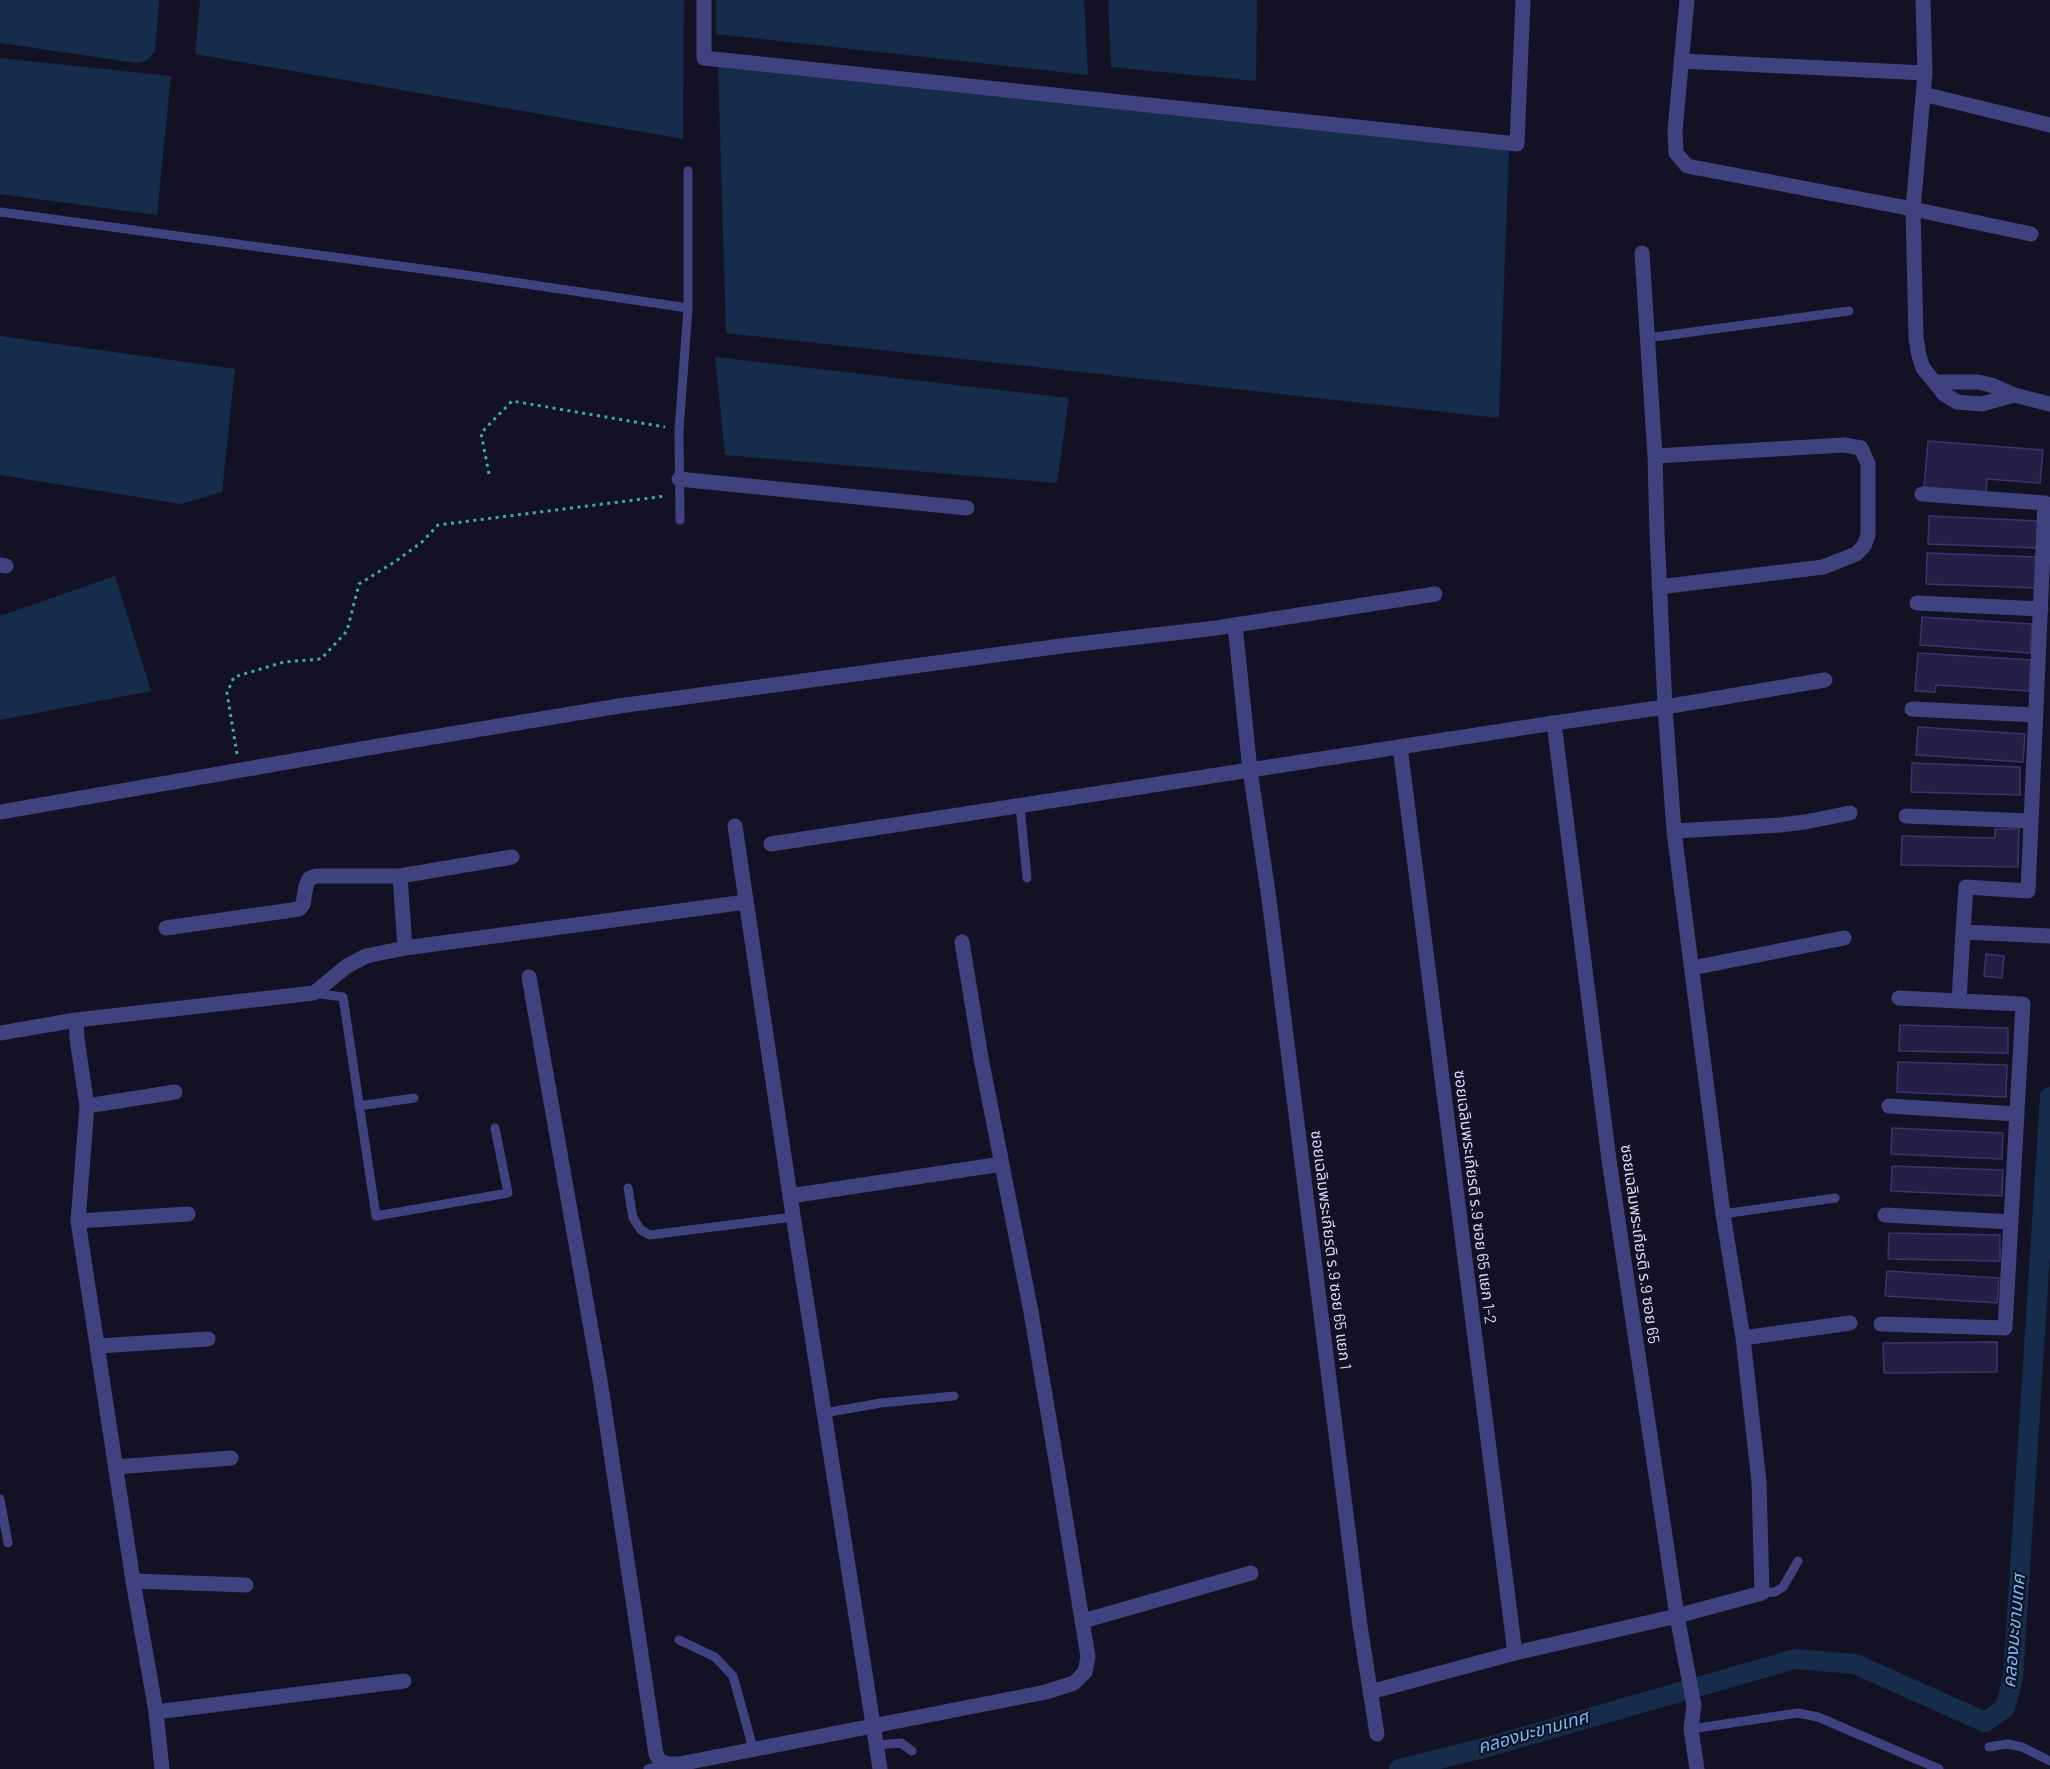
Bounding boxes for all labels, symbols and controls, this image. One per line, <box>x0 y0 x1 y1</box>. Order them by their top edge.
street label: ซอยเฉลิมพระเกียรติ ร.9 ซอย 65 แยก 1-2 <box>1450 1069 1500 1325</box>
street label: ซอยเฉลิมพระเกียรติ ร.9 ซอย 65 แยก 1 <box>1307 1129 1355 1371</box>
street label: ซอยเฉลิมพระเกียรติ ร.9 ซอย 65 <box>1616 1143 1664 1345</box>
water label: คลองมะขามเทศ <box>1998 1573 2030 1689</box>
water label: คลองมะขามเทศ <box>1475 1706 1591 1758</box>

